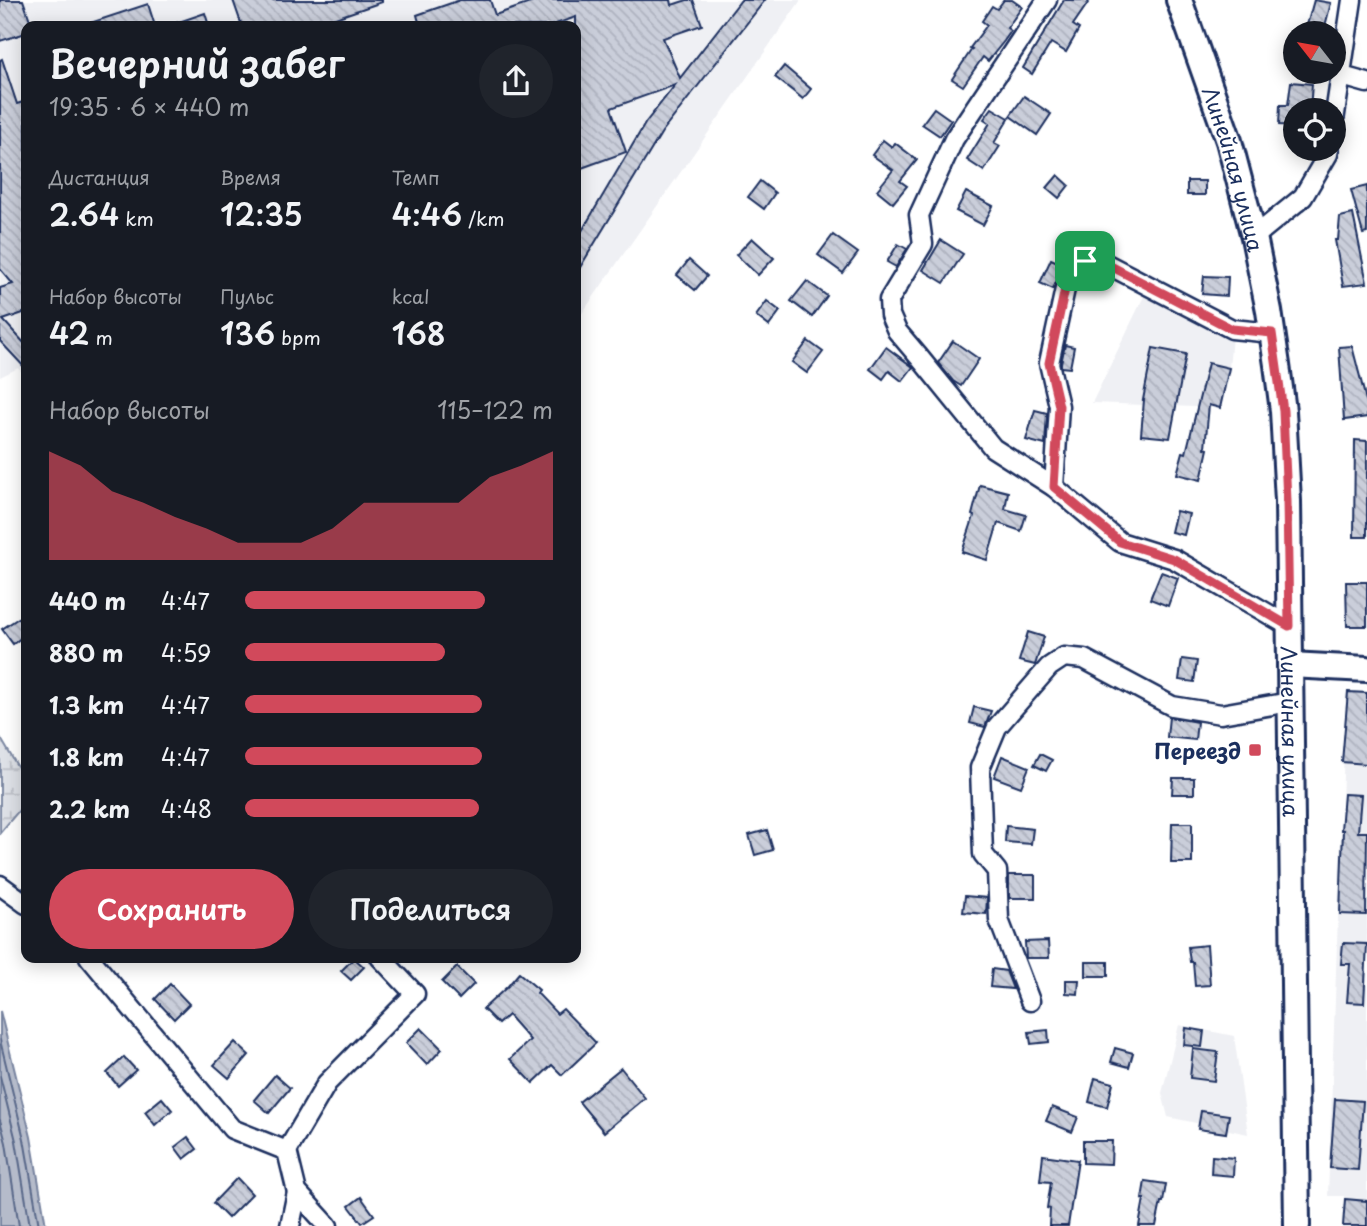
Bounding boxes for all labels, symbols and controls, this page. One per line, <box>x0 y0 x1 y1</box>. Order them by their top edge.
north arrow <box>1283 21 1346 84</box>
map controls <box>1283 21 1346 161</box>
text: Вечерний забег <box>49 34 345 91</box>
button: share <box>479 44 553 118</box>
street label: Линейная улица <box>1195 82 1273 255</box>
text: 19:35 · 6 × 440 m <box>49 89 249 124</box>
button: locate <box>1283 98 1346 161</box>
text: Дистанция <box>49 163 150 191</box>
text: Время <box>220 163 281 191</box>
text: Темп <box>392 163 440 191</box>
text: 2.64 <box>49 191 119 236</box>
text: 12:35 <box>220 191 303 236</box>
text: 4:46 <box>392 191 462 236</box>
text: km <box>119 204 154 232</box>
text: /km <box>462 204 505 232</box>
pin <box>1055 231 1115 291</box>
icon: arrive <box>1066 242 1104 280</box>
text: Набор высоты <box>49 282 182 310</box>
text: Пульс <box>220 282 274 310</box>
text: kcal <box>392 282 430 310</box>
text: 42 <box>49 310 89 355</box>
text: 136 <box>220 310 275 355</box>
text: 168 <box>392 310 445 355</box>
text: m <box>89 323 113 351</box>
text: bpm <box>275 323 321 351</box>
text: Набор высоты <box>49 392 210 427</box>
text: 115–122 m <box>437 392 553 427</box>
text: 440 m <box>49 583 126 618</box>
text: 4:47 <box>161 583 210 618</box>
text: 880 m <box>49 635 124 670</box>
text: 4:59 <box>161 635 211 670</box>
street label: Линейная улица <box>1274 646 1308 818</box>
text: 1.3 km <box>49 687 124 722</box>
text: 4:47 <box>161 687 210 722</box>
place label: Переезд <box>1154 734 1241 766</box>
text: 1.8 km <box>49 739 124 774</box>
text: 4:47 <box>161 739 210 774</box>
marker: Переезд <box>1247 742 1263 758</box>
text: 2.2 km <box>49 791 130 826</box>
text: 4:48 <box>161 791 212 826</box>
button: Сохранить <box>49 869 294 949</box>
button: Поделиться <box>308 869 553 949</box>

